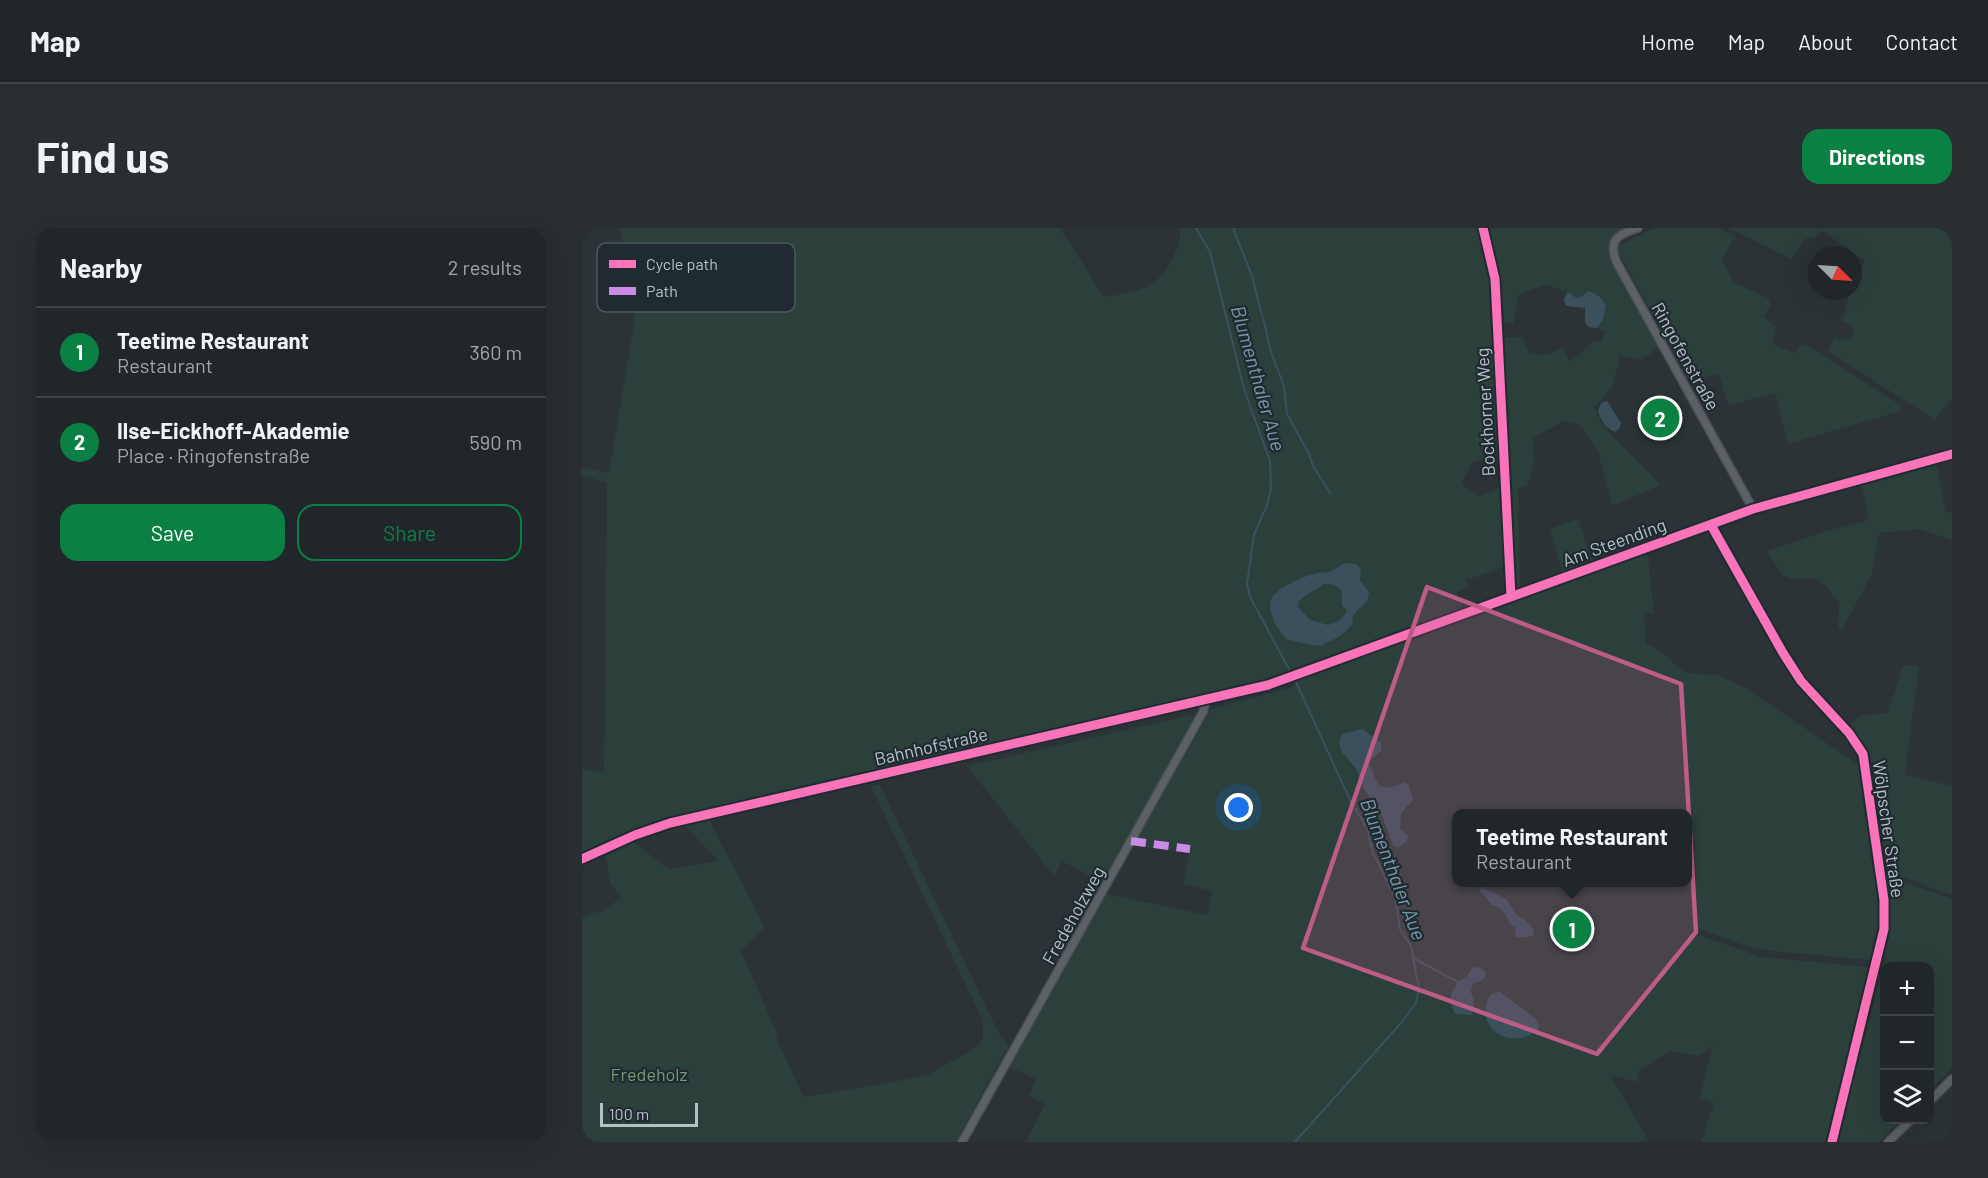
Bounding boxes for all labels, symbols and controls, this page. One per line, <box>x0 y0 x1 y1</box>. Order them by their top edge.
text: Map <box>30 24 81 58</box>
text: Home <box>1641 29 1695 54</box>
text: Map <box>1728 29 1765 54</box>
text: About <box>1798 29 1853 54</box>
text: Contact <box>1886 29 1958 54</box>
button: Directions <box>1802 129 1952 184</box>
text: Find us <box>36 131 169 181</box>
legend <box>597 243 795 312</box>
north arrow <box>1808 246 1862 300</box>
text: Nearby <box>60 252 142 283</box>
text: Cycle path <box>646 254 718 273</box>
text: 2 results <box>448 255 522 279</box>
text: Path <box>646 281 678 300</box>
street label: Ringofenstraße <box>1647 298 1725 414</box>
water label: Blumenthaler Aue <box>1227 303 1291 453</box>
text: Teetime Restaurant <box>117 327 309 353</box>
text: 1 <box>76 340 83 364</box>
text: 360 m <box>470 340 522 364</box>
street label: Bockhorner Weg <box>1471 347 1499 477</box>
text: Restaurant <box>117 353 213 377</box>
pin: 2 <box>1640 396 1680 441</box>
text: Ilse-Eickhoff-Akademie <box>117 417 350 443</box>
text: 2 <box>74 430 85 454</box>
text: 590 m <box>469 430 522 454</box>
text: Place · Ringofenstraße <box>117 443 310 467</box>
button: Save <box>60 504 285 561</box>
button: Share <box>297 504 522 561</box>
street label: Am Steending <box>1559 513 1669 571</box>
street label: Bahnhofstraße <box>872 722 990 770</box>
street label: Wölpscher Straße <box>1868 759 1910 899</box>
your location <box>1224 793 1253 822</box>
water label: Blumenthaler Aue <box>1356 795 1432 943</box>
popup <box>1452 809 1692 887</box>
text: Teetime Restaurant <box>1476 823 1668 849</box>
text: Restaurant <box>1476 849 1572 873</box>
street label: Fredeholzweg <box>1037 862 1109 968</box>
pin: 1 <box>1552 906 1592 952</box>
map controls <box>1880 962 1934 1124</box>
button: + <box>1880 962 1934 1016</box>
button: − <box>1880 1016 1934 1070</box>
park label: Fredeholz <box>610 1063 688 1085</box>
button: layers <box>1880 1070 1934 1124</box>
scale bar <box>600 1100 698 1128</box>
text: 100 m <box>609 1104 649 1123</box>

